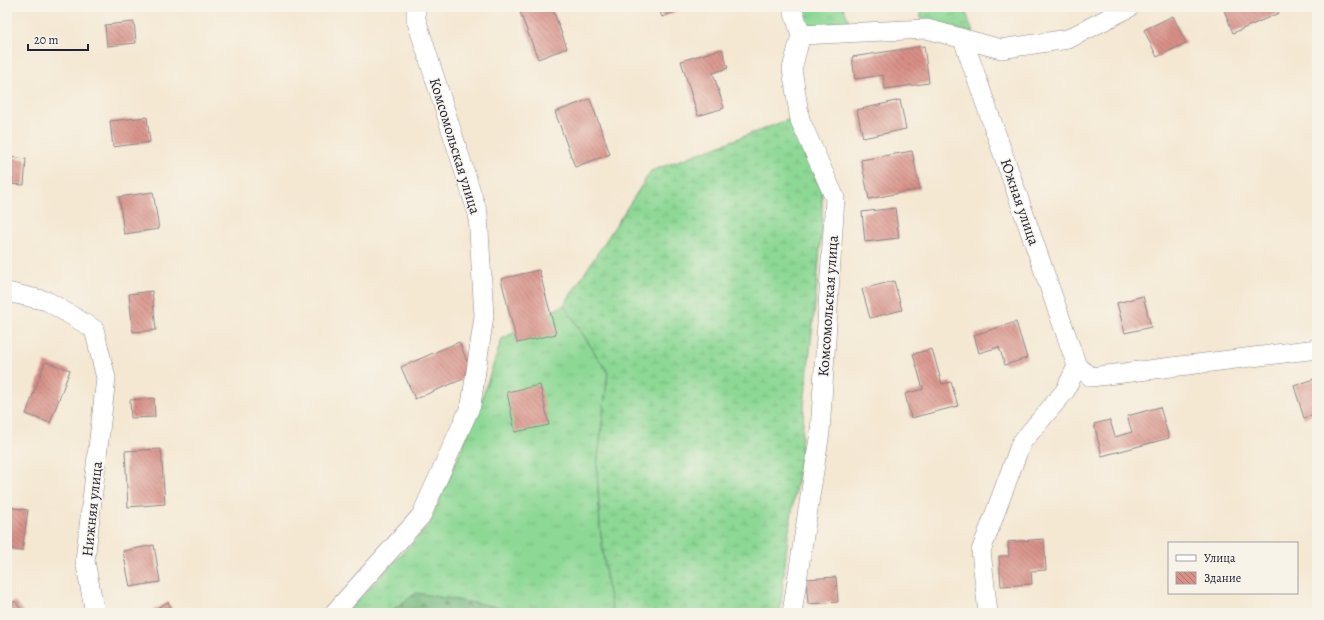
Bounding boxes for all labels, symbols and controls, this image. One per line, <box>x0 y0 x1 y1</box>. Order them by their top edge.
scale bar <box>28 26 88 52</box>
text: 20 m <box>34 32 58 48</box>
street label: Комсомольская улица <box>425 75 485 217</box>
street label: Южная улица <box>996 156 1044 248</box>
street label: Комсомольская улица <box>813 235 843 377</box>
street label: Нижняя улица <box>77 460 107 558</box>
legend <box>1168 542 1298 594</box>
text: Улица <box>1204 550 1236 566</box>
text: Здание <box>1204 570 1241 586</box>

